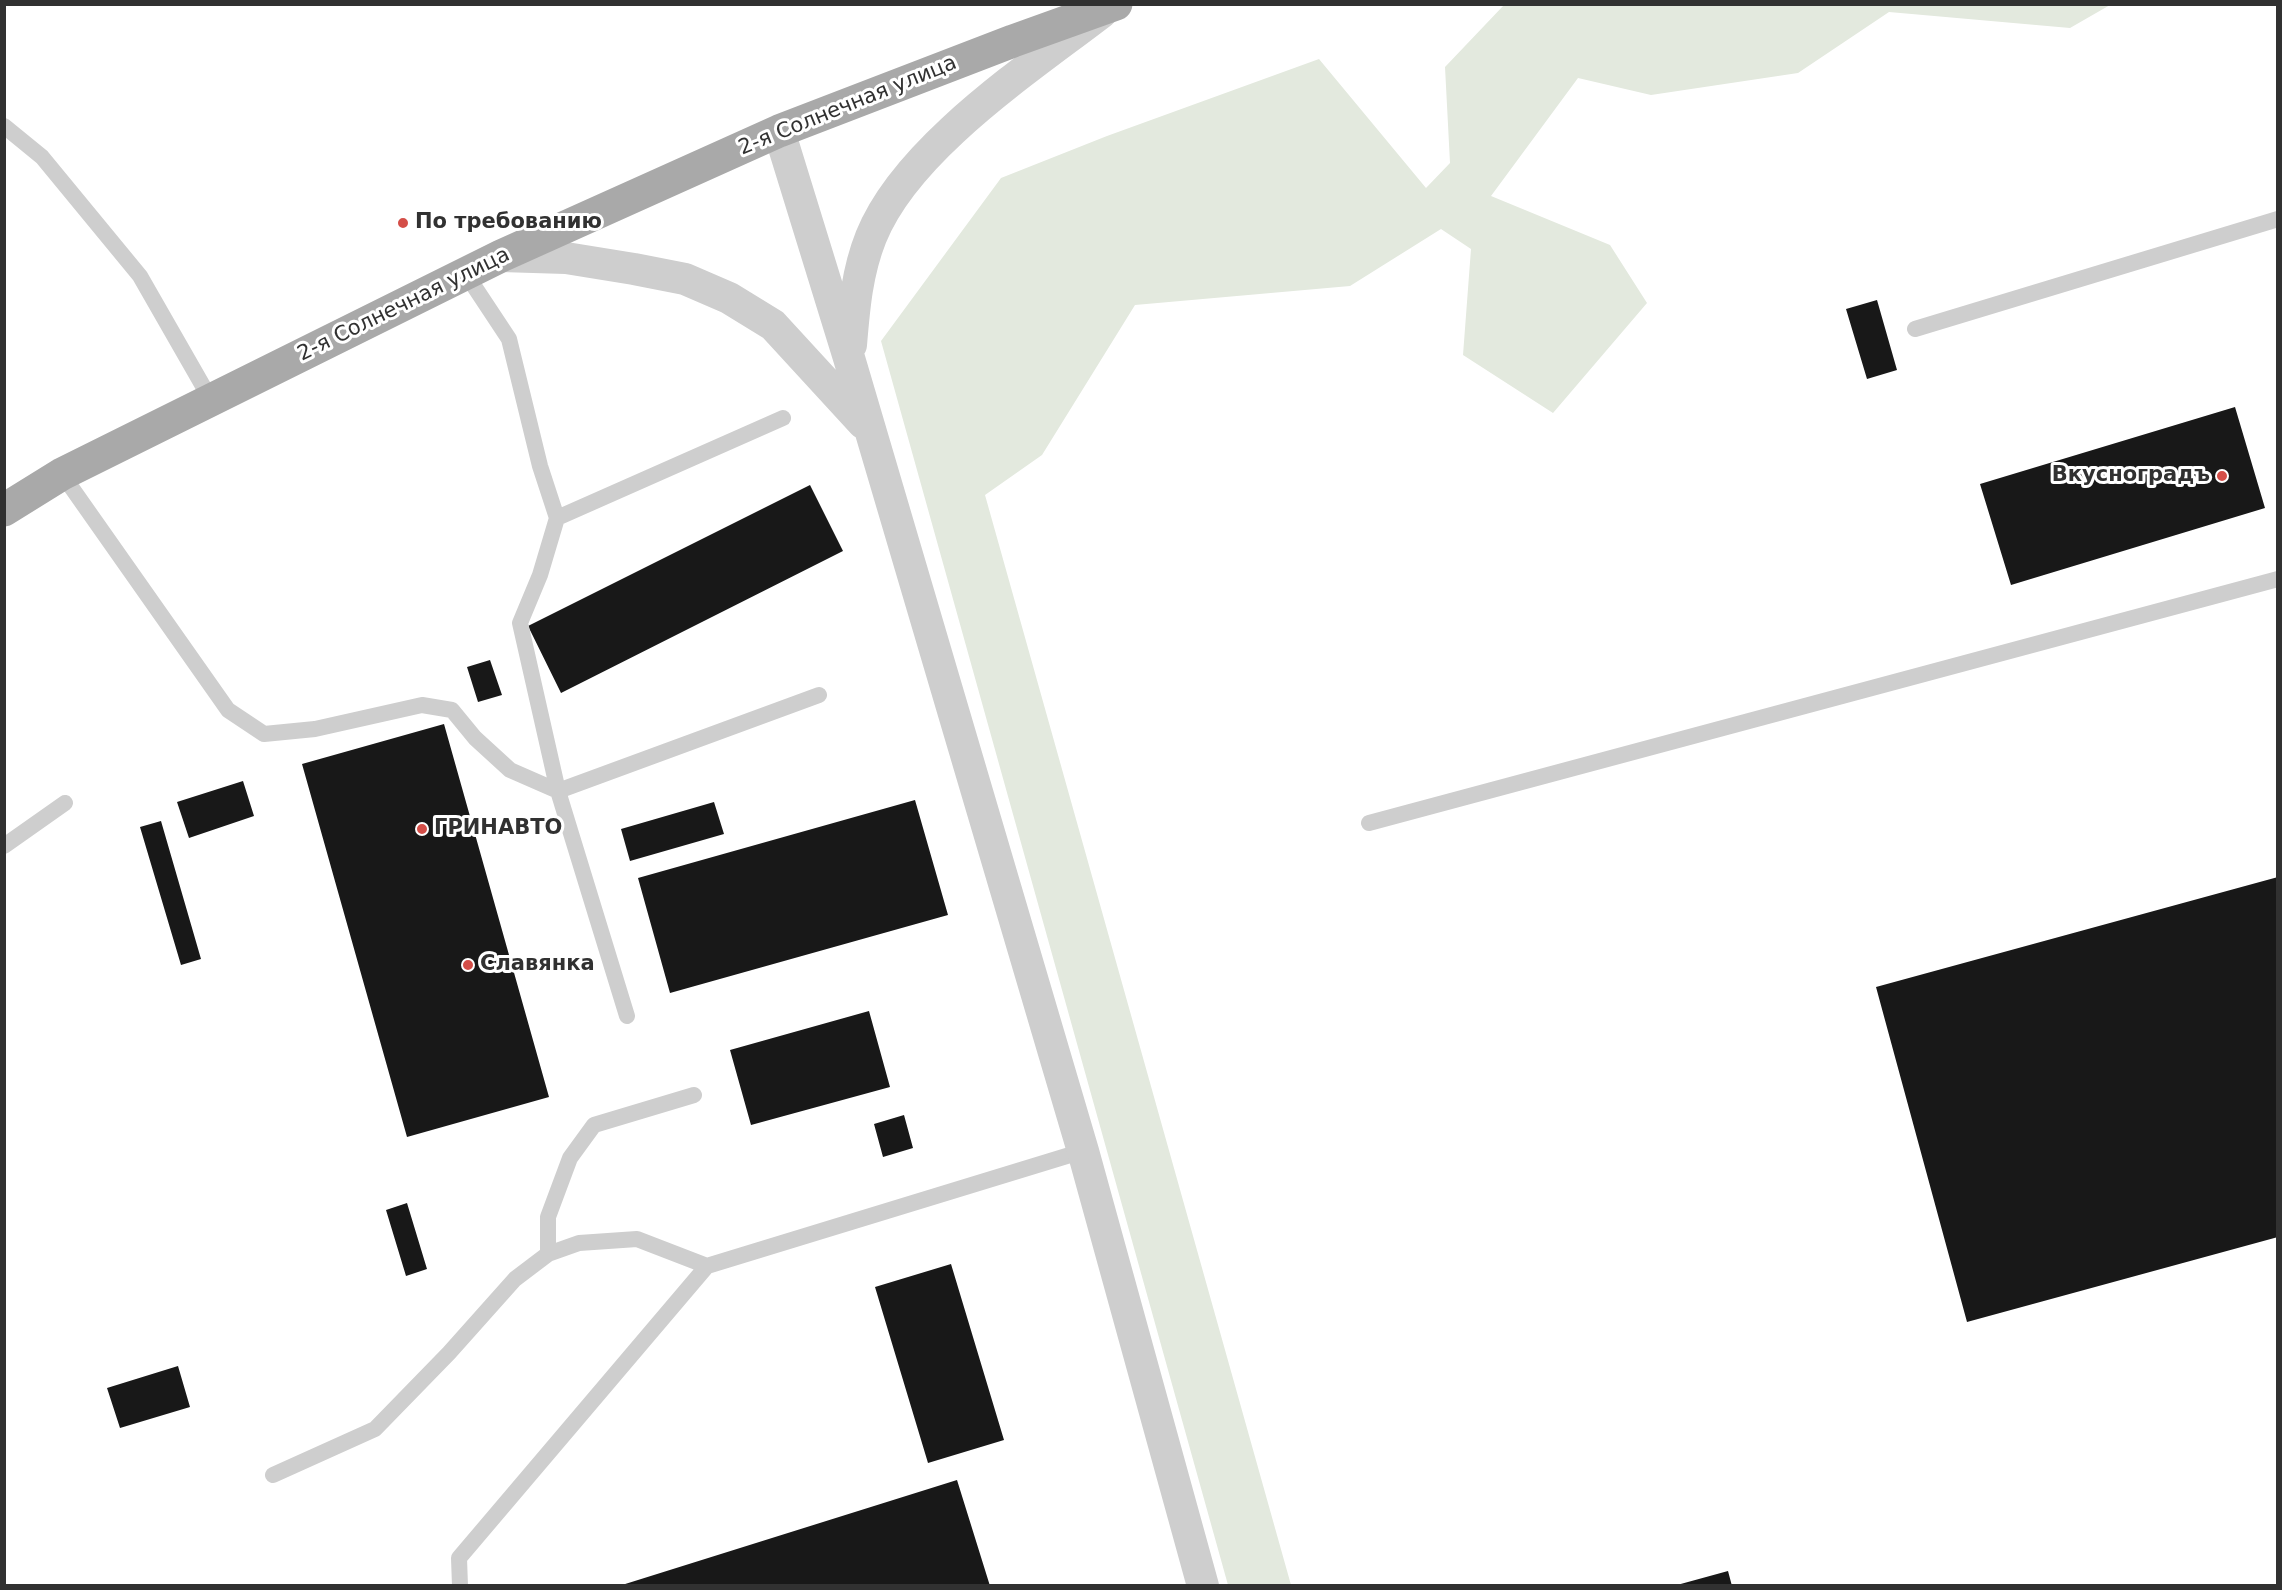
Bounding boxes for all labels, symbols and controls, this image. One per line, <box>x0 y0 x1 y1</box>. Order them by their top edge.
street label: 2-я Солнечная улица <box>735 51 961 161</box>
place label: По требованию <box>415 210 602 236</box>
marker: По требованию <box>396 216 410 230</box>
street label: 2-я Солнечная улица <box>294 243 514 367</box>
place label: Вкусноградъ <box>2052 463 2210 489</box>
marker: Вкусноградъ <box>2215 469 2229 483</box>
place label: ГРИНАВТО <box>434 816 562 842</box>
marker: ГРИНАВТО <box>415 822 429 836</box>
place label: Славянка <box>480 952 595 978</box>
marker: Славянка <box>461 958 475 972</box>

